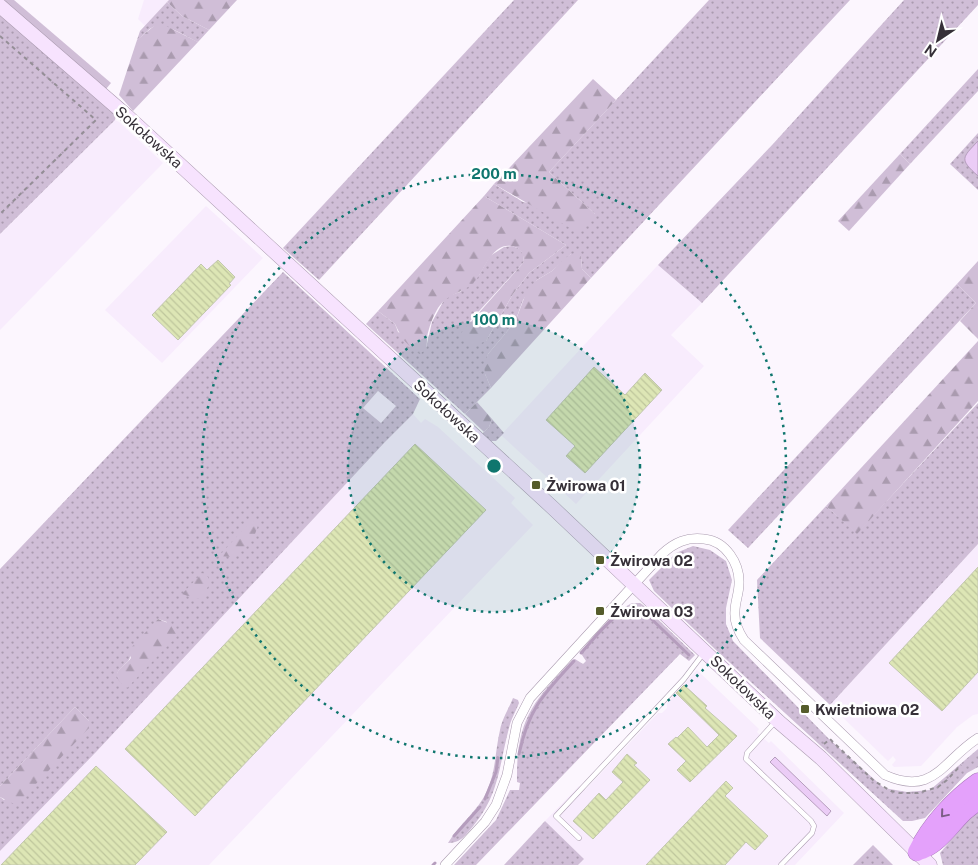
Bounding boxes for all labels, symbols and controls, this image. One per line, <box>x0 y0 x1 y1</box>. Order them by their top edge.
north arrow <box>913 15 963 65</box>
text: N <box>921 41 940 60</box>
street label: Sokołowska <box>112 103 186 171</box>
text: 200 m <box>471 165 517 182</box>
text: 100 m <box>473 311 515 328</box>
street label: Sokołowska <box>410 376 484 446</box>
centre of rings <box>485 457 503 475</box>
place label: Żwirowa 01 <box>546 477 626 494</box>
marker: Żwirowa 01 <box>530 479 542 491</box>
place label: Żwirowa 02 <box>610 552 693 569</box>
marker: Żwirowa 02 <box>594 554 606 566</box>
place label: Żwirowa 03 <box>610 603 693 620</box>
marker: Żwirowa 03 <box>594 605 606 617</box>
street label: Sokołowska <box>707 652 779 722</box>
place label: Kwietniowa 02 <box>815 701 919 718</box>
marker: Kwietniowa 02 <box>799 703 811 715</box>
one-way arrow <box>941 809 950 818</box>

